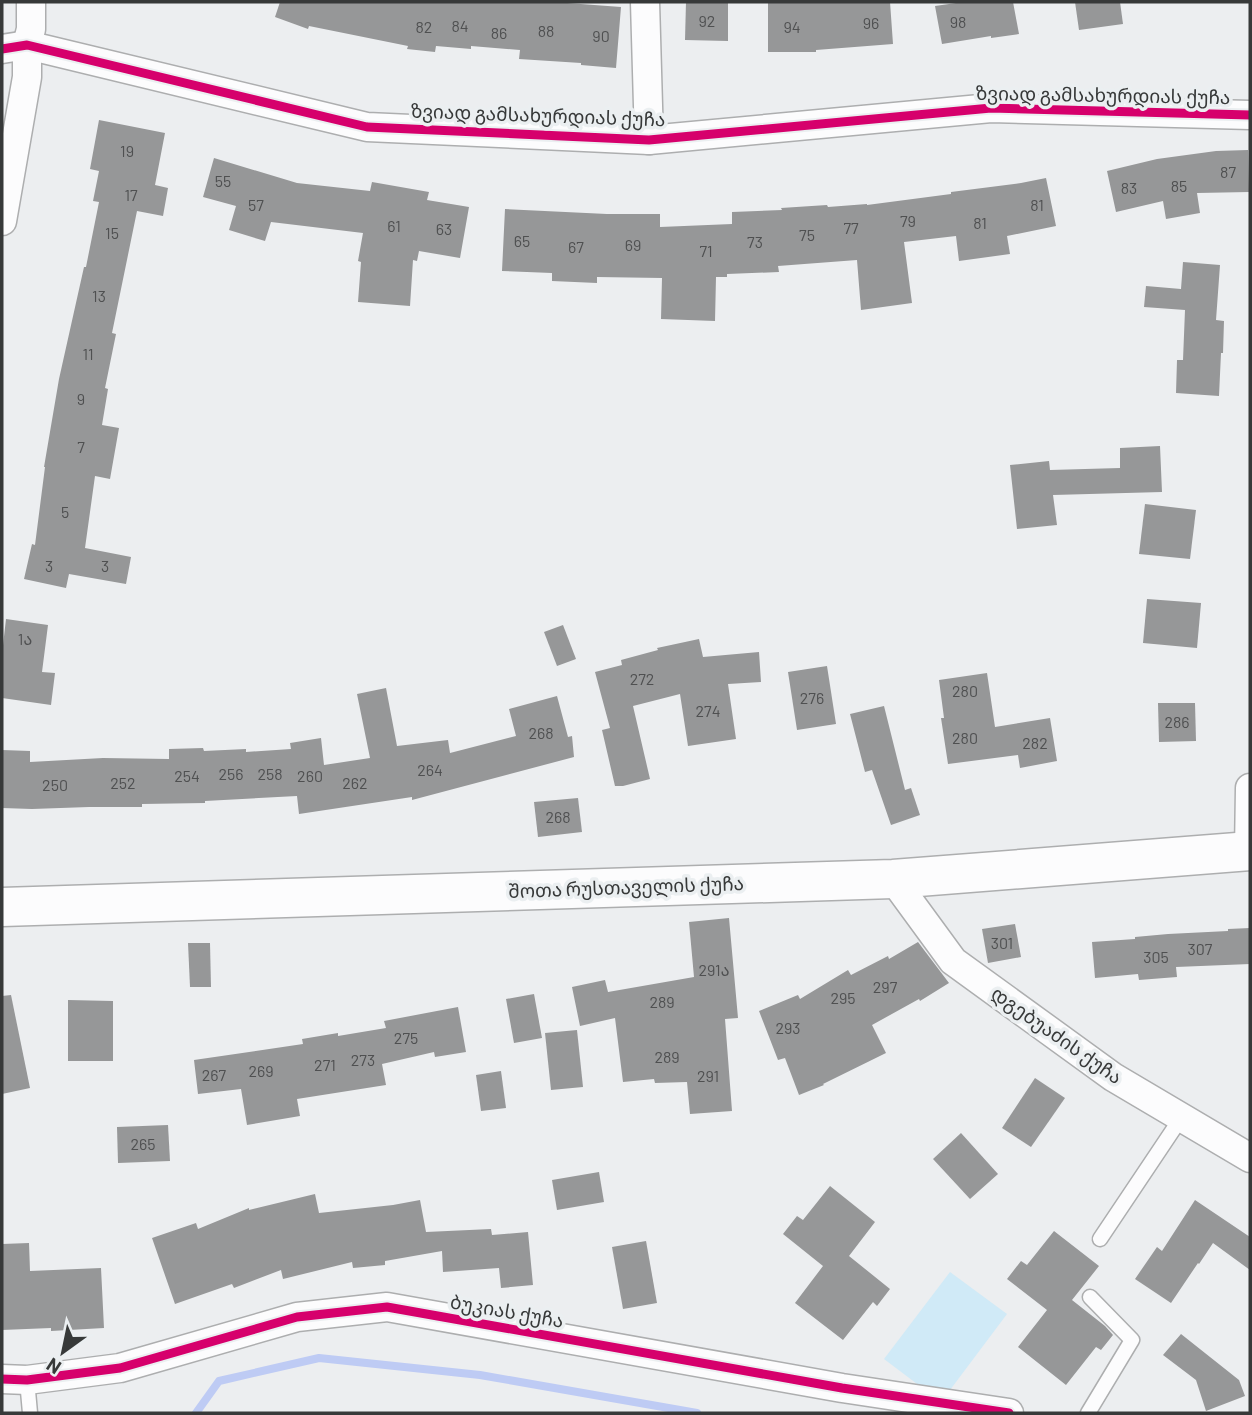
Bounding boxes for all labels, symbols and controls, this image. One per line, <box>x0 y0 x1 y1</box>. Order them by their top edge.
house number: 92 <box>699 11 715 30</box>
house number: 98 <box>950 12 966 31</box>
house number: 96 <box>863 13 879 32</box>
house number: 84 <box>451 16 469 35</box>
house number: 82 <box>416 17 432 36</box>
house number: 94 <box>783 17 801 36</box>
house number: 88 <box>538 21 554 40</box>
house number: 86 <box>491 23 507 42</box>
house number: 90 <box>592 26 610 45</box>
street label: ზვიად გამსახურდიას ქუჩა <box>975 81 1231 110</box>
street label: ზვიად გამსახურდიას ქუჩა <box>410 99 666 132</box>
house number: 19 <box>120 141 134 160</box>
house number: 87 <box>1220 162 1236 181</box>
house number: 55 <box>215 171 231 190</box>
house number: 85 <box>1171 176 1187 195</box>
house number: 83 <box>1121 178 1137 197</box>
house number: 17 <box>124 185 138 204</box>
house number: 57 <box>248 195 264 214</box>
house number: 81 <box>1030 195 1044 214</box>
house number: 79 <box>900 211 916 230</box>
house number: 81 <box>973 213 987 232</box>
house number: 61 <box>387 216 401 235</box>
house number: 77 <box>843 218 859 237</box>
house number: 63 <box>436 219 452 238</box>
house number: 15 <box>105 223 119 242</box>
house number: 75 <box>799 225 815 244</box>
house number: 65 <box>514 231 530 250</box>
house number: 73 <box>747 232 763 251</box>
house number: 69 <box>625 235 641 254</box>
house number: 67 <box>568 237 584 256</box>
house number: 71 <box>699 241 713 260</box>
house number: 13 <box>92 286 106 305</box>
house number: 11 <box>82 344 94 363</box>
house number: 9 <box>77 389 85 408</box>
house number: 7 <box>77 437 85 456</box>
house number: 5 <box>61 502 69 521</box>
house number: 3 <box>45 556 53 575</box>
house number: 3 <box>101 556 109 575</box>
house number: 1ა <box>18 629 32 648</box>
house number: 272 <box>630 669 654 688</box>
house number: 280 <box>952 681 978 700</box>
house number: 276 <box>800 688 824 707</box>
house number: 274 <box>696 701 720 720</box>
house number: 286 <box>1164 712 1190 731</box>
house number: 268 <box>528 723 554 742</box>
house number: 280 <box>952 728 978 747</box>
house number: 282 <box>1022 733 1048 752</box>
house number: 264 <box>417 760 443 779</box>
house number: 256 <box>218 764 244 783</box>
house number: 258 <box>257 764 283 783</box>
house number: 254 <box>174 766 200 785</box>
house number: 260 <box>297 766 323 785</box>
house number: 252 <box>110 773 136 792</box>
house number: 262 <box>342 773 368 792</box>
house number: 250 <box>42 775 68 794</box>
house number: 268 <box>545 807 571 826</box>
street label: შოთა რუსთაველის ქუჩა <box>508 871 744 904</box>
house number: 301 <box>991 933 1013 952</box>
house number: 307 <box>1188 939 1213 958</box>
house number: 305 <box>1143 947 1169 966</box>
house number: 291ა <box>699 960 729 979</box>
house number: 297 <box>873 977 898 996</box>
street label: დგებუაძის ქუჩა <box>986 981 1127 1090</box>
house number: 295 <box>830 988 856 1007</box>
house number: 289 <box>649 992 675 1011</box>
house number: 293 <box>775 1018 801 1037</box>
house number: 275 <box>394 1028 418 1047</box>
house number: 289 <box>654 1047 680 1066</box>
house number: 273 <box>351 1050 375 1069</box>
house number: 271 <box>314 1055 336 1074</box>
house number: 269 <box>248 1061 274 1080</box>
house number: 267 <box>202 1065 227 1084</box>
house number: 291 <box>697 1066 719 1085</box>
house number: 265 <box>130 1134 156 1153</box>
street label: ბუკიას ქუჩა <box>448 1289 566 1333</box>
north arrow <box>28 1317 98 1387</box>
text: N <box>42 1354 65 1380</box>

